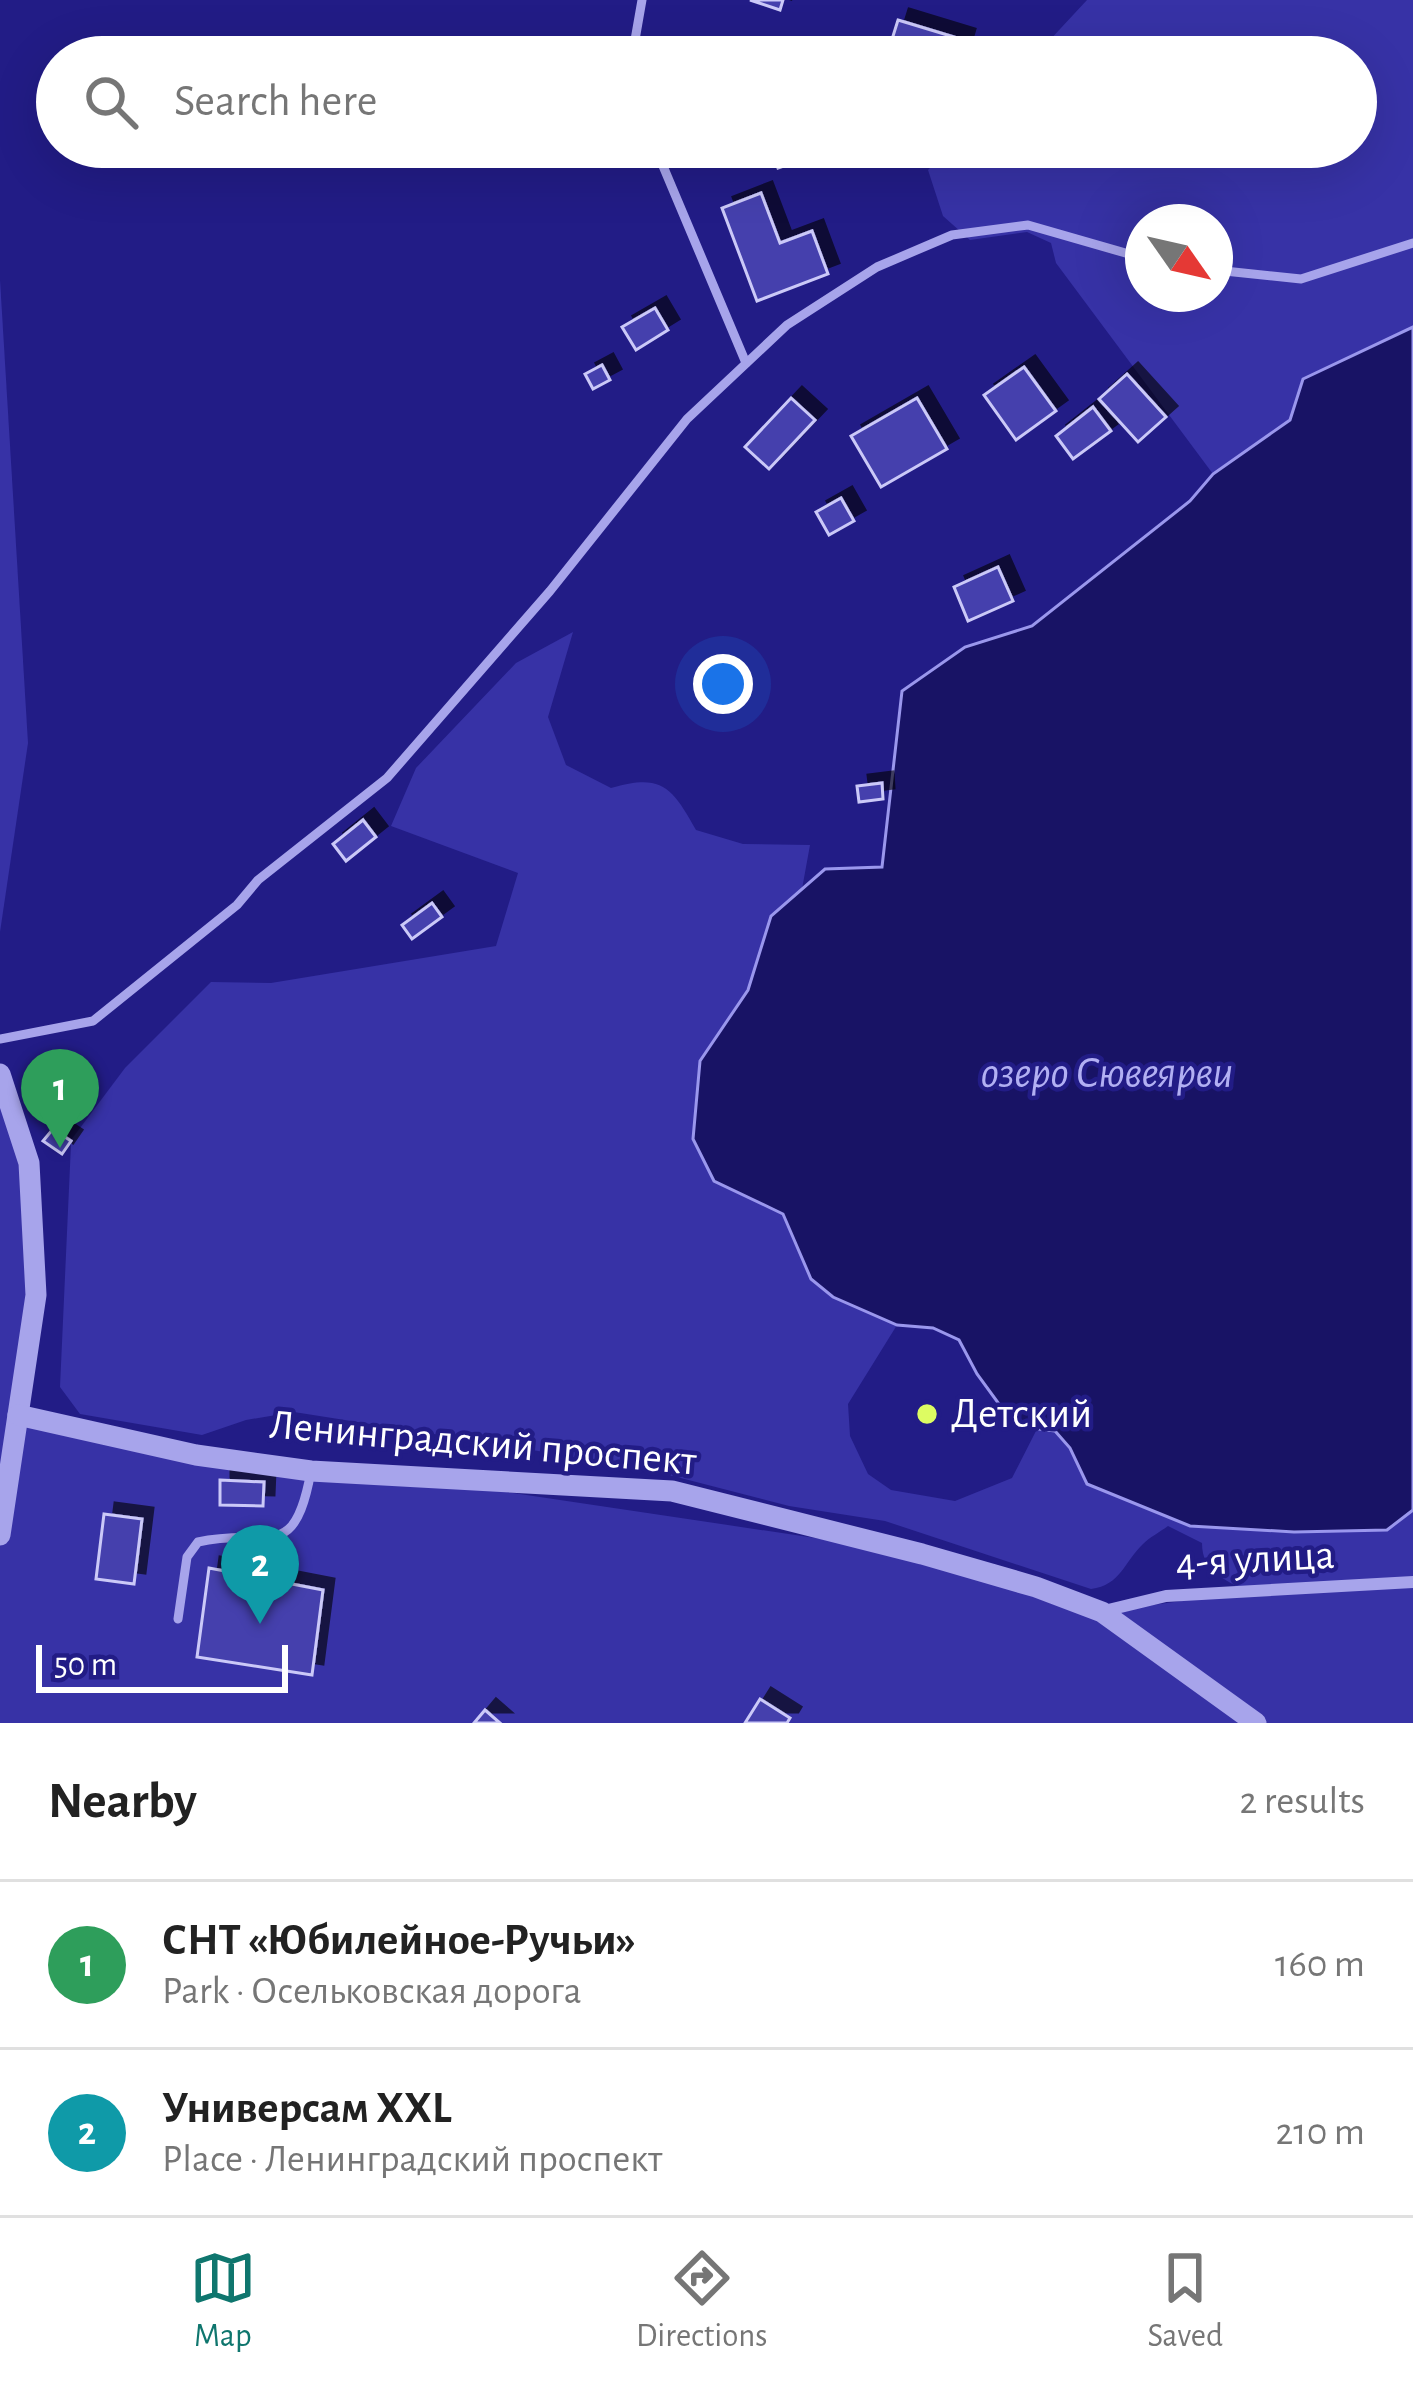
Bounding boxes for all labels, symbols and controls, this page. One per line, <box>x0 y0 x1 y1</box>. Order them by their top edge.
search box <box>36 36 1377 168</box>
icon: search <box>78 69 144 135</box>
text: Search here <box>174 79 377 124</box>
north arrow <box>1125 204 1233 312</box>
your location <box>693 654 753 714</box>
pin: 1 <box>21 1049 99 1148</box>
water label: озеро Сювеярви <box>981 1051 1233 1096</box>
place label: Детский <box>951 1393 1092 1435</box>
marker: Детский <box>914 1401 940 1427</box>
street label: Ленинградский проспект <box>268 1403 699 1483</box>
pin: 2 <box>221 1525 299 1624</box>
street label: 4-я улица <box>1174 1534 1336 1584</box>
scale bar <box>36 1639 288 1692</box>
text: 50 m <box>54 1649 117 1682</box>
text: Nearby <box>48 1776 197 1827</box>
text: 2 results <box>1239 1782 1365 1821</box>
text: СНТ «Юбилейное-Ручьи» <box>162 1918 636 1963</box>
text: 1 <box>80 1945 94 1984</box>
text: 160 m <box>1275 1945 1365 1984</box>
text: Park · Осельковская дорога <box>162 1972 582 2011</box>
text: Универсам XXL <box>162 2086 451 2131</box>
text: 2 <box>78 2113 96 2152</box>
text: 210 m <box>1276 2113 1365 2152</box>
text: Place · Ленинградский проспект <box>162 2140 662 2179</box>
tab: Map <box>190 2245 256 2357</box>
tab: Directions <box>636 2245 767 2357</box>
tab: Saved <box>1147 2245 1223 2357</box>

